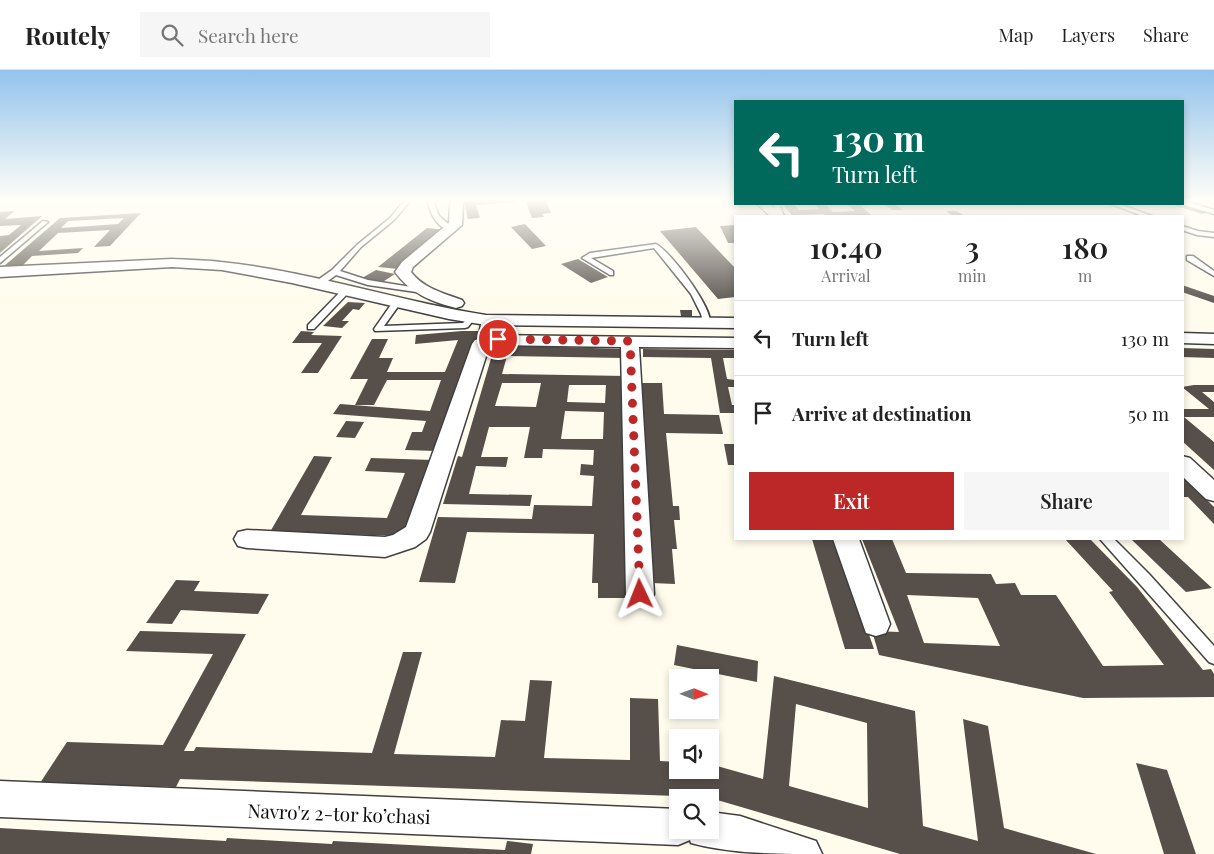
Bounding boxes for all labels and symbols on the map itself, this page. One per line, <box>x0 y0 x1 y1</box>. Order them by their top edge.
pin <box>477 318 519 360</box>
position arrow <box>613 567 665 619</box>
north arrow <box>669 669 719 719</box>
street label: Navro'z 2-tor koʼchasi <box>247 797 431 829</box>

